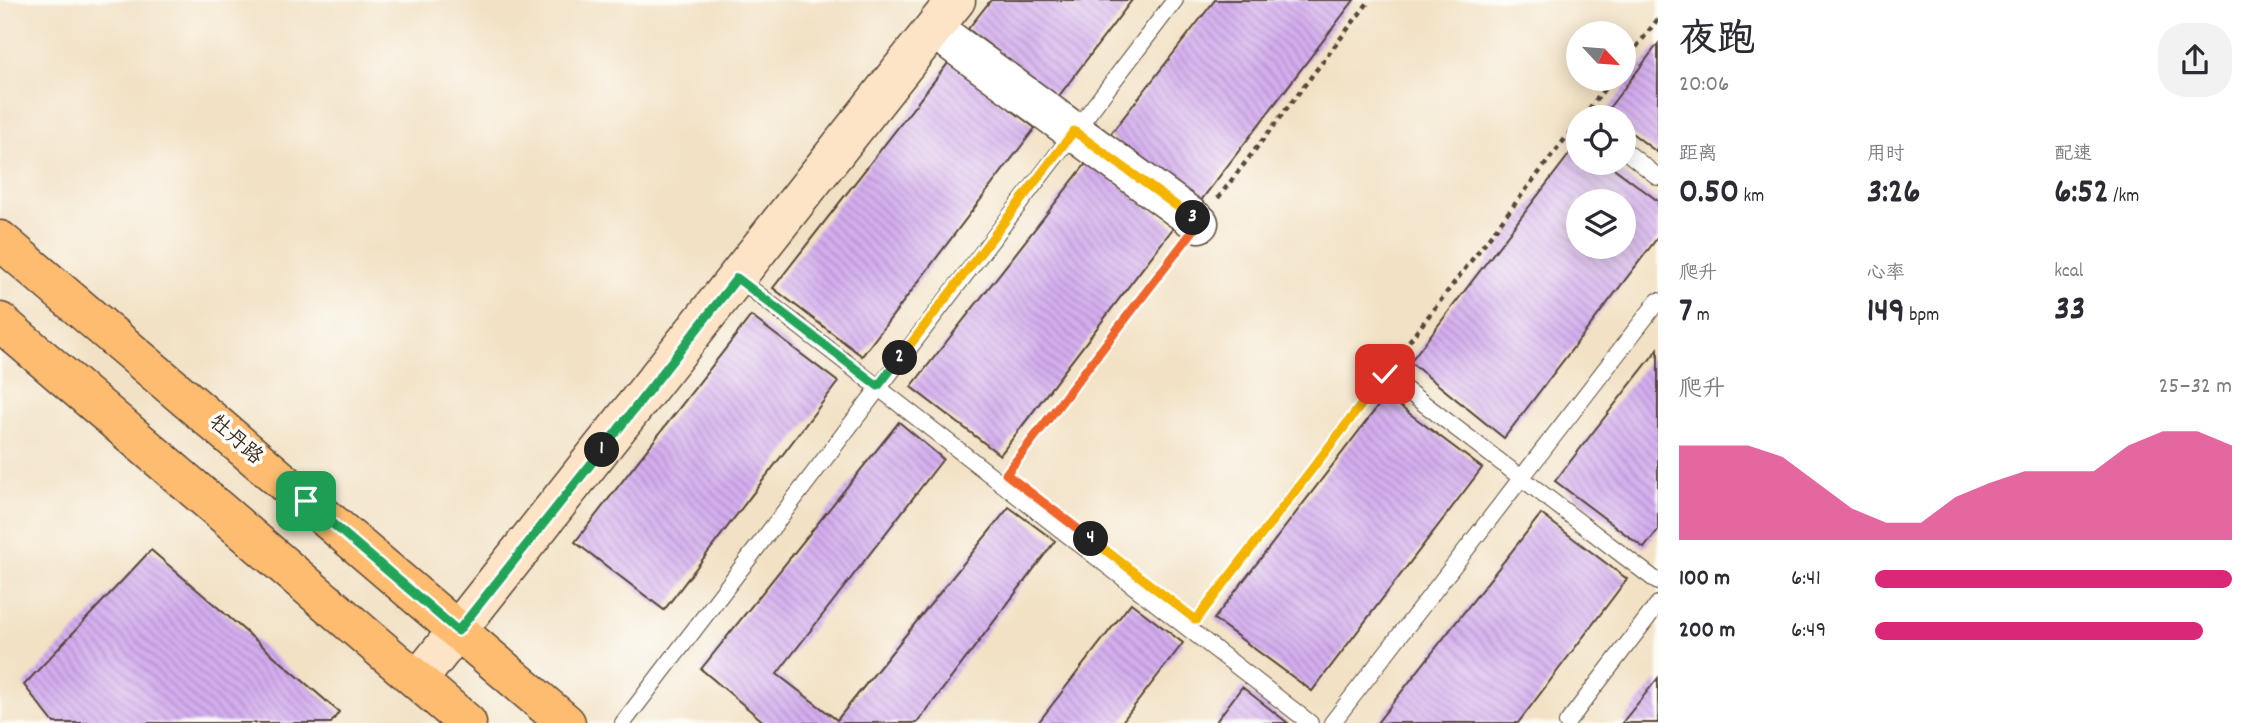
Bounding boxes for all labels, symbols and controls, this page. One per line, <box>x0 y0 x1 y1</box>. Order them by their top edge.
text: 夜跑 <box>1679 15 1755 70</box>
north arrow <box>1566 21 1636 91</box>
map controls <box>1566 21 1636 259</box>
button: share <box>2158 23 2232 97</box>
text: 20:06 <box>1679 69 1729 102</box>
button: locate <box>1566 105 1636 175</box>
text: 距离 <box>1679 142 1717 169</box>
text: 用时 <box>1867 142 1905 169</box>
text: 配速 <box>2054 142 2092 169</box>
text: 0.50 <box>1679 169 1739 219</box>
text: 3:26 <box>1867 169 1920 219</box>
text: 6:52 <box>2054 169 2109 219</box>
text: km <box>1739 184 1764 211</box>
text: /km <box>2109 184 2139 211</box>
button: layers <box>1566 189 1636 259</box>
pin: 3 <box>1176 200 1210 235</box>
text: 3 <box>1188 204 1197 231</box>
text: kcal <box>2054 259 2083 286</box>
text: 爬升 <box>1679 261 1717 288</box>
text: 心率 <box>1867 261 1905 288</box>
text: 33 <box>2054 286 2085 336</box>
text: 7 <box>1679 288 1692 338</box>
text: 149 <box>1867 288 1905 338</box>
text: m <box>1692 303 1710 330</box>
text: bpm <box>1905 303 1939 330</box>
pin: 2 <box>883 340 918 376</box>
text: 2 <box>895 344 904 371</box>
pin <box>1355 344 1415 404</box>
icon: check <box>1366 355 1404 393</box>
text: 25–32 m <box>2159 371 2232 404</box>
text: 爬升 <box>1679 374 1725 407</box>
street label: 牡丹路 <box>201 409 269 473</box>
pin: 1 <box>584 433 620 468</box>
text: 1 <box>599 436 604 463</box>
pin <box>276 471 336 531</box>
icon: arrive <box>287 482 325 520</box>
pin: 4 <box>1074 522 1108 556</box>
text: 4 <box>1087 525 1094 552</box>
text: 100 m <box>1679 563 1730 596</box>
text: 6:41 <box>1791 563 1821 596</box>
text: 200 m <box>1679 615 1735 648</box>
text: 6:49 <box>1791 615 1826 648</box>

